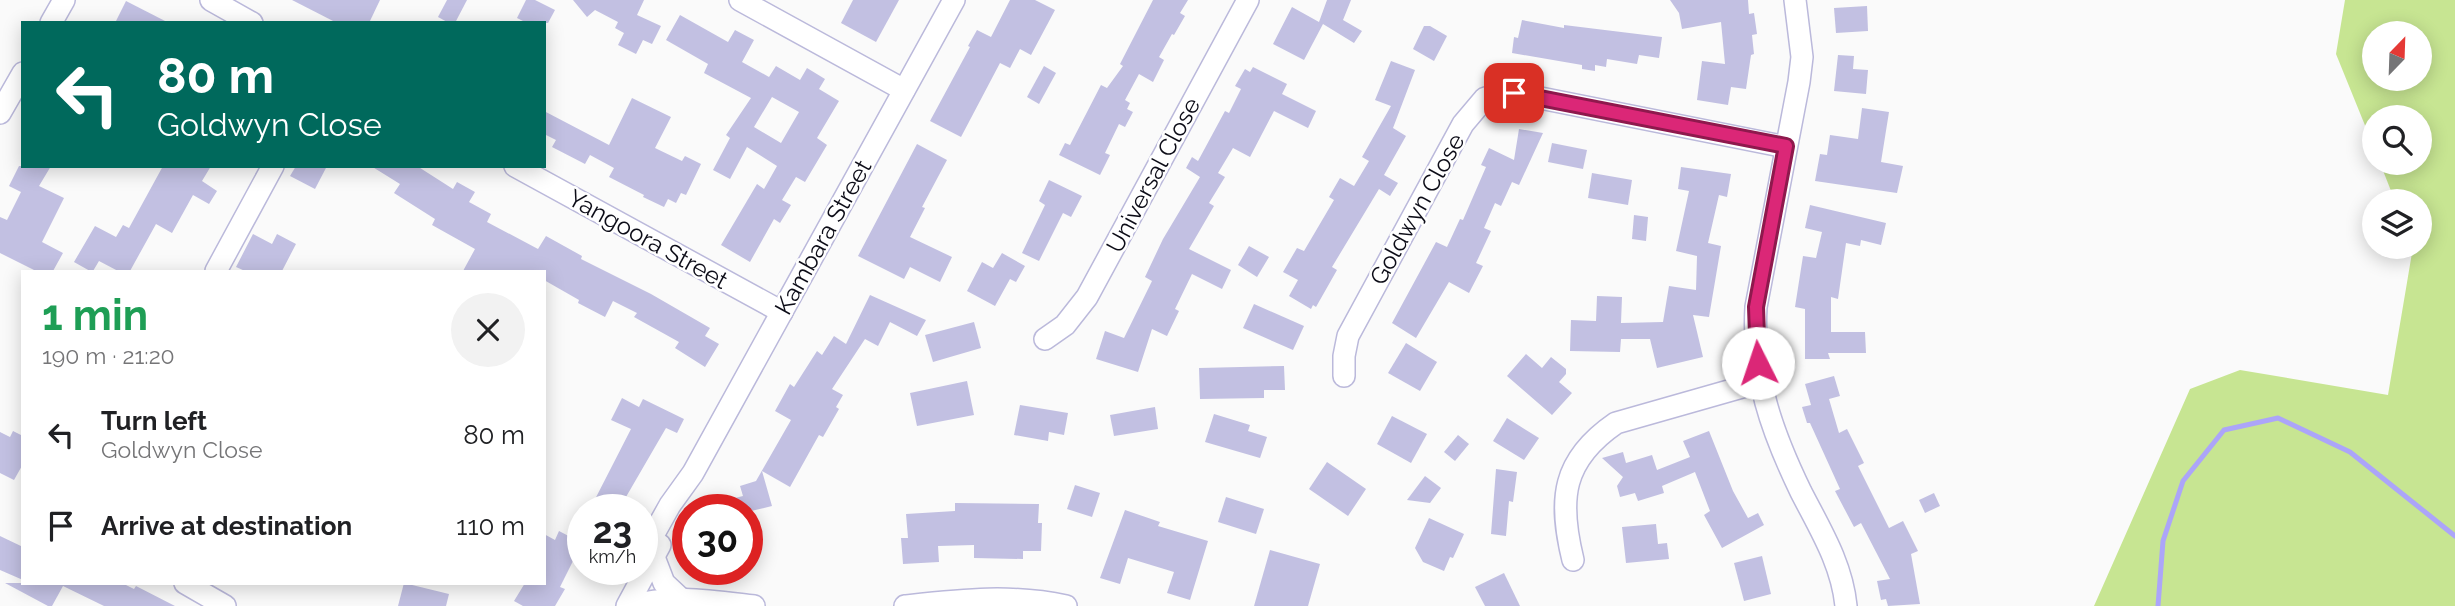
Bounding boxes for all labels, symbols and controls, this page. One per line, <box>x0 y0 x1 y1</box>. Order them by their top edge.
north arrow <box>2362 21 2432 91</box>
map controls <box>2362 21 2432 259</box>
text: 80 m <box>157 47 274 104</box>
icon: left <box>42 49 133 140</box>
pin <box>1484 63 1544 123</box>
icon: arrive <box>1495 74 1533 112</box>
street label: Universal Close <box>1100 92 1206 258</box>
button: search <box>2362 105 2432 175</box>
text: Goldwyn Close <box>157 106 382 143</box>
street label: Goldwyn Close <box>1363 128 1471 290</box>
street label: Kambara Street <box>768 155 878 319</box>
street label: Yangoora Street <box>563 183 733 295</box>
button: layers <box>2362 189 2432 259</box>
text: 1 min <box>42 291 148 340</box>
button: close <box>451 293 525 367</box>
position arrow <box>1721 326 1795 400</box>
text: 190 m · 21:20 <box>42 342 175 369</box>
text: Turn left <box>101 406 207 436</box>
icon: left <box>42 416 80 454</box>
text: 80 m <box>463 420 525 450</box>
text: Goldwyn Close <box>101 436 262 463</box>
speed limit sign: 30 <box>672 494 763 585</box>
icon: arrive <box>42 507 80 545</box>
text: 23 <box>593 510 632 551</box>
text: Arrive at destination <box>101 511 352 541</box>
text: 110 m <box>456 511 525 541</box>
text: km/h <box>589 546 636 567</box>

